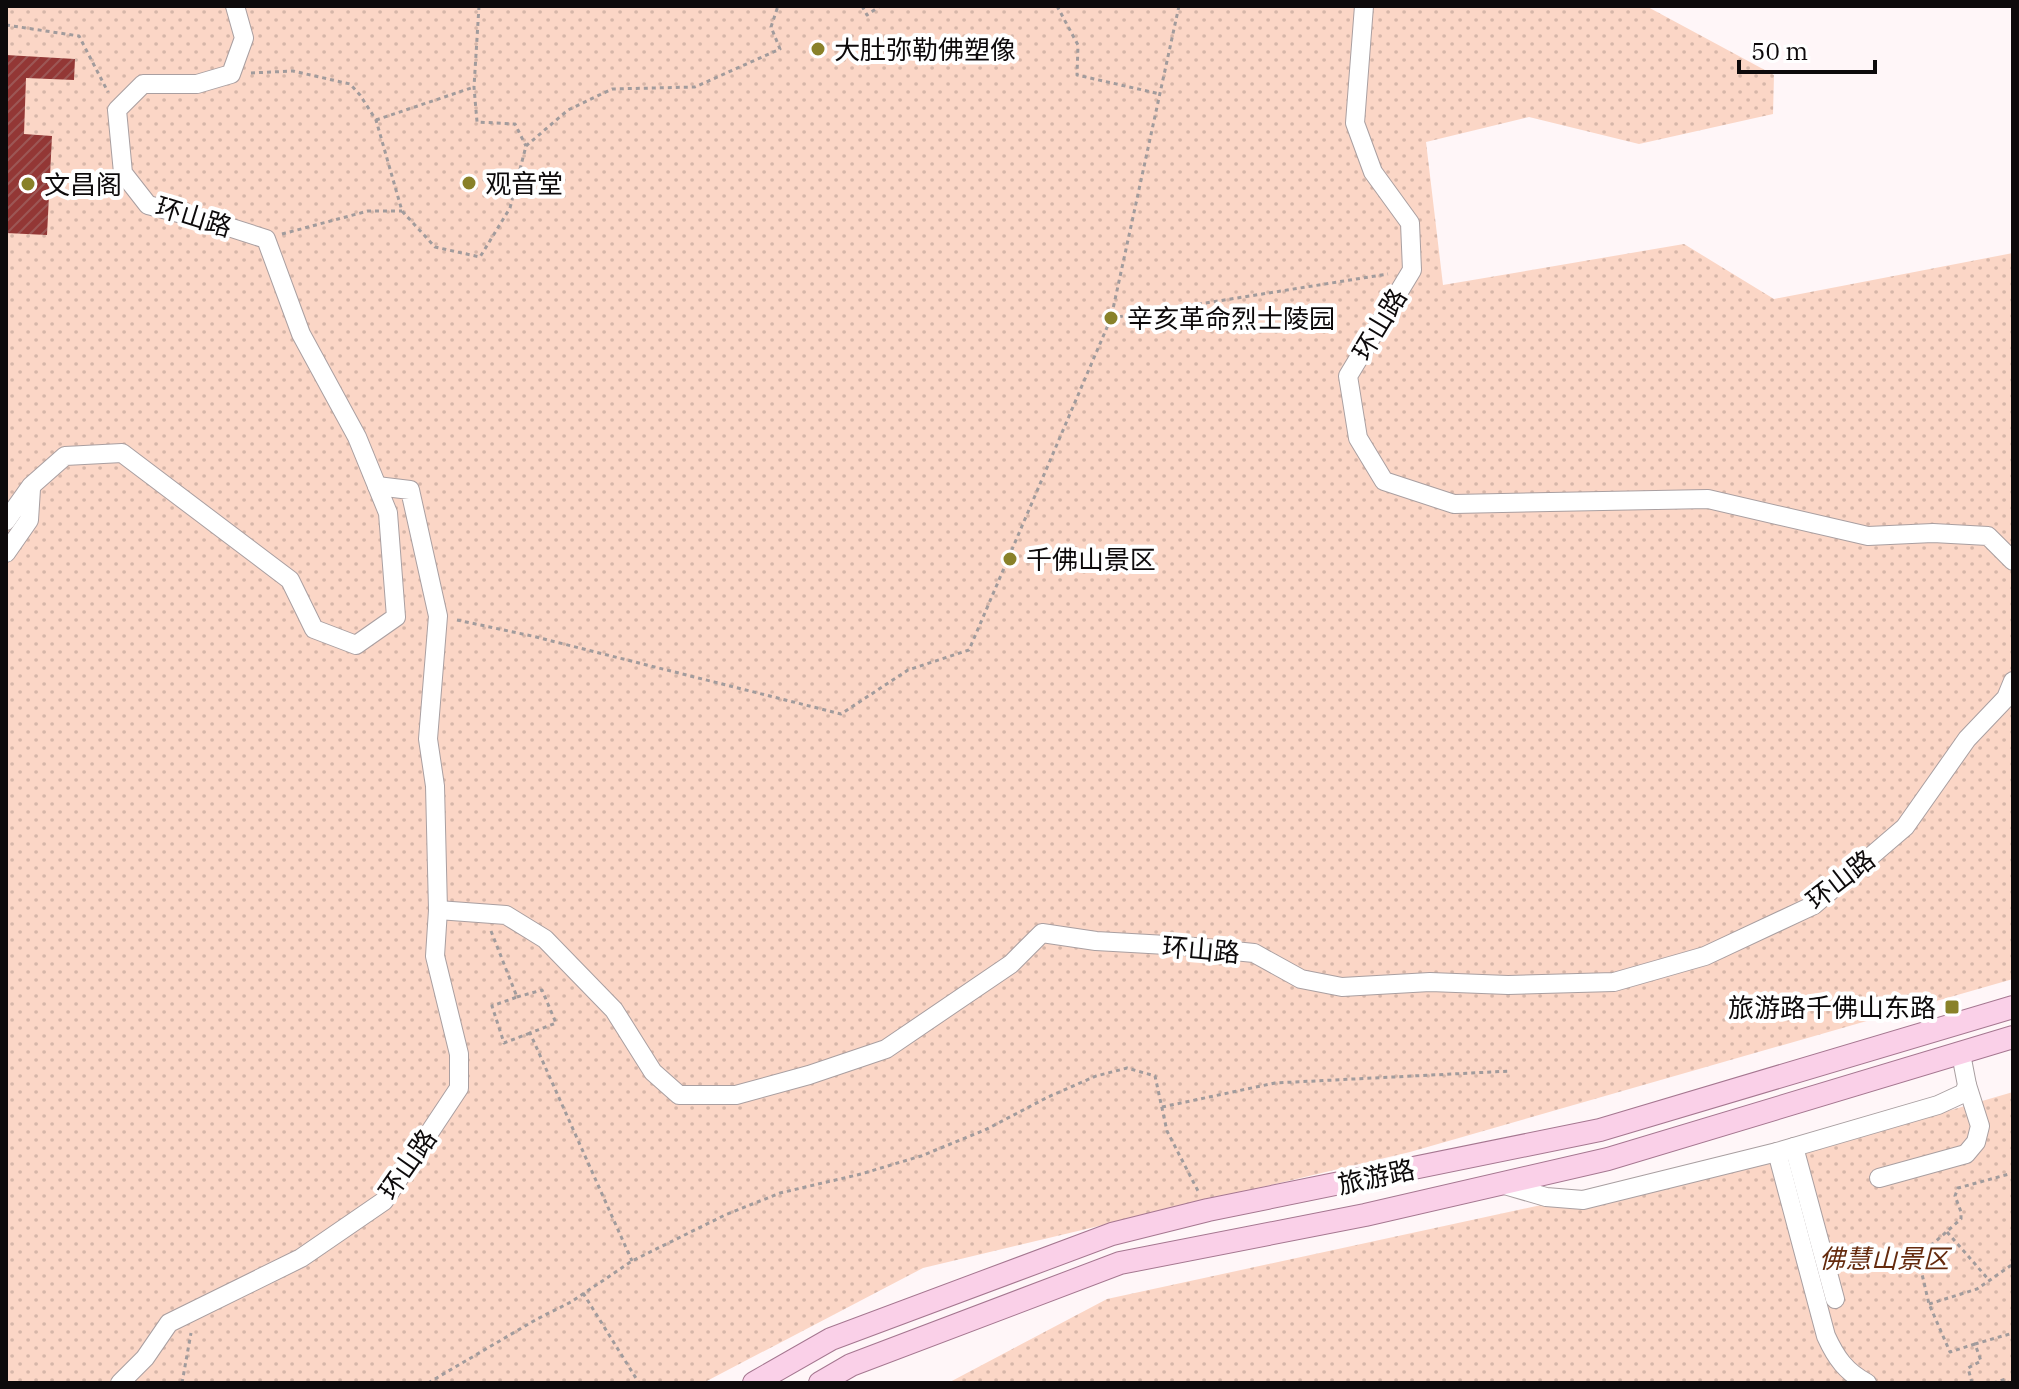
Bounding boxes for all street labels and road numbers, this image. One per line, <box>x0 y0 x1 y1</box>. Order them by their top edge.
street label: 环山路 <box>152 188 236 244</box>
street label: 环山路 <box>1344 282 1414 366</box>
street label: 环山路 <box>1799 842 1881 916</box>
street label: 环山路 <box>1161 929 1241 969</box>
street label: 环山路 <box>371 1122 443 1206</box>
street label: 旅游路 <box>1334 1151 1418 1201</box>

